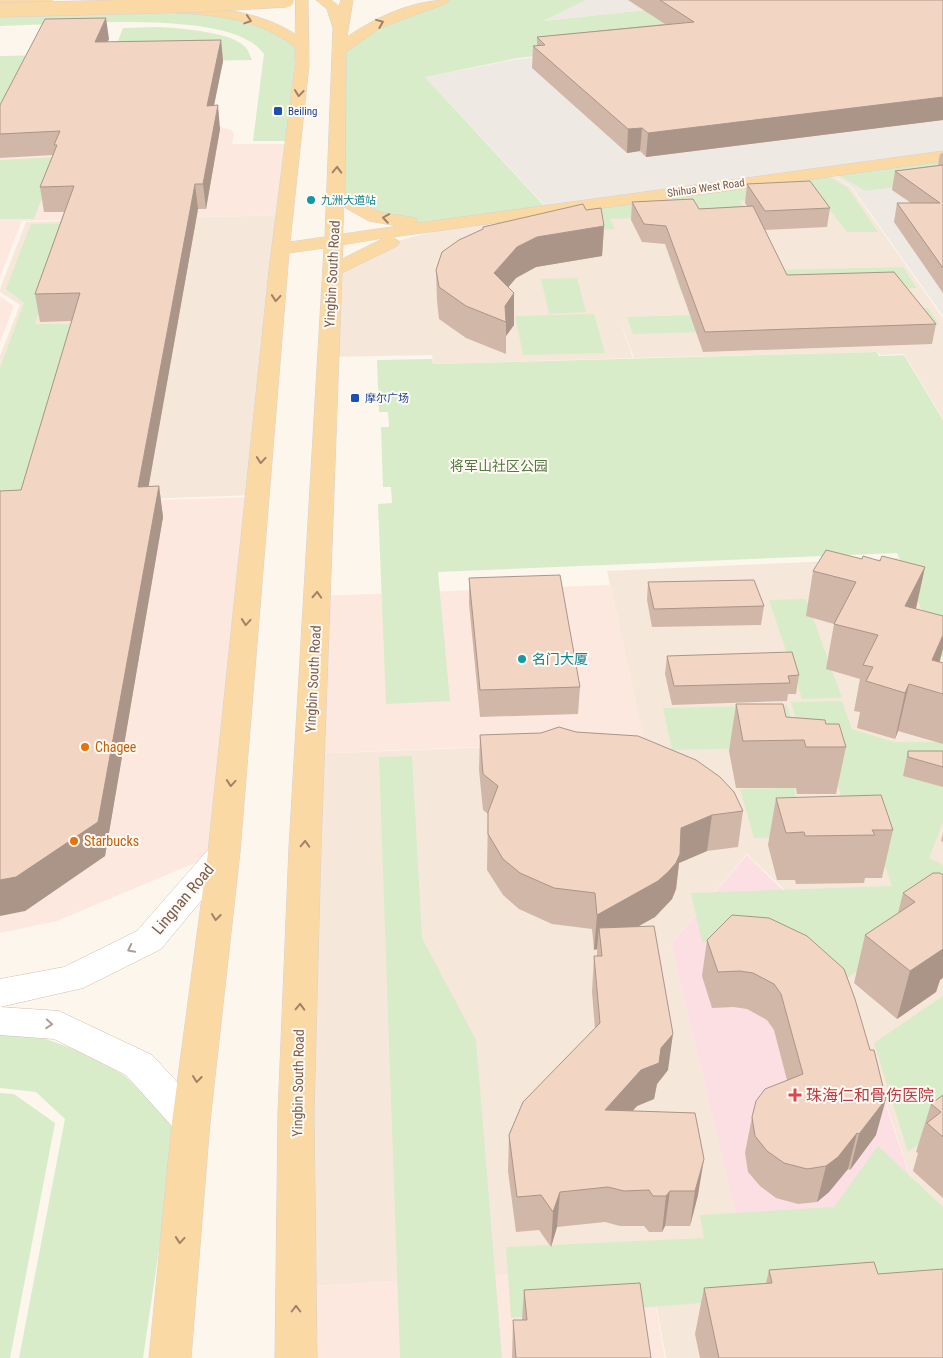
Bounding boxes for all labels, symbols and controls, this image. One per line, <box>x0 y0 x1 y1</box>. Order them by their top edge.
one-way arrow <box>243 14 251 24</box>
one-way arrow <box>375 19 384 30</box>
one-way arrow <box>294 90 305 98</box>
marker: Beiling <box>272 105 284 117</box>
place label: Beiling <box>288 105 318 118</box>
one-way arrow <box>331 166 342 174</box>
street label: Shihua West Road <box>666 176 746 200</box>
marker: 九洲大道站 <box>305 194 317 206</box>
place label: 九洲大道站 <box>321 194 376 207</box>
one-way arrow <box>382 214 390 224</box>
street label: Yingbin South Road <box>321 220 343 328</box>
one-way arrow <box>270 294 281 302</box>
marker: 摩尔广场 <box>349 392 361 404</box>
place label: 摩尔广场 <box>365 392 409 405</box>
one-way arrow <box>256 456 267 464</box>
park label: 将军山社区公园 <box>450 458 548 474</box>
one-way arrow <box>312 590 322 598</box>
one-way arrow <box>241 618 252 626</box>
street label: Yingbin South Road <box>302 625 324 733</box>
place label: 名门大厦 <box>532 651 588 667</box>
marker: 名门大厦 <box>516 653 528 665</box>
place label: Chagee <box>95 739 137 755</box>
marker: Chagee <box>79 741 91 753</box>
one-way arrow <box>225 780 236 788</box>
place label: Starbucks <box>84 833 139 849</box>
marker: Starbucks <box>68 835 80 847</box>
one-way arrow <box>300 840 311 848</box>
street label: Lingnan Road <box>148 860 218 938</box>
one-way arrow <box>211 914 222 922</box>
one-way arrow <box>127 943 136 953</box>
one-way arrow <box>295 1003 305 1010</box>
one-way arrow <box>45 1019 53 1030</box>
street label: Yingbin South Road <box>289 1029 307 1137</box>
one-way arrow <box>192 1075 203 1083</box>
place label: 珠海仁和骨伤医院 <box>806 1086 934 1105</box>
marker: 珠海仁和骨伤医院 <box>788 1088 802 1102</box>
one-way arrow <box>175 1237 186 1245</box>
one-way arrow <box>291 1305 301 1313</box>

